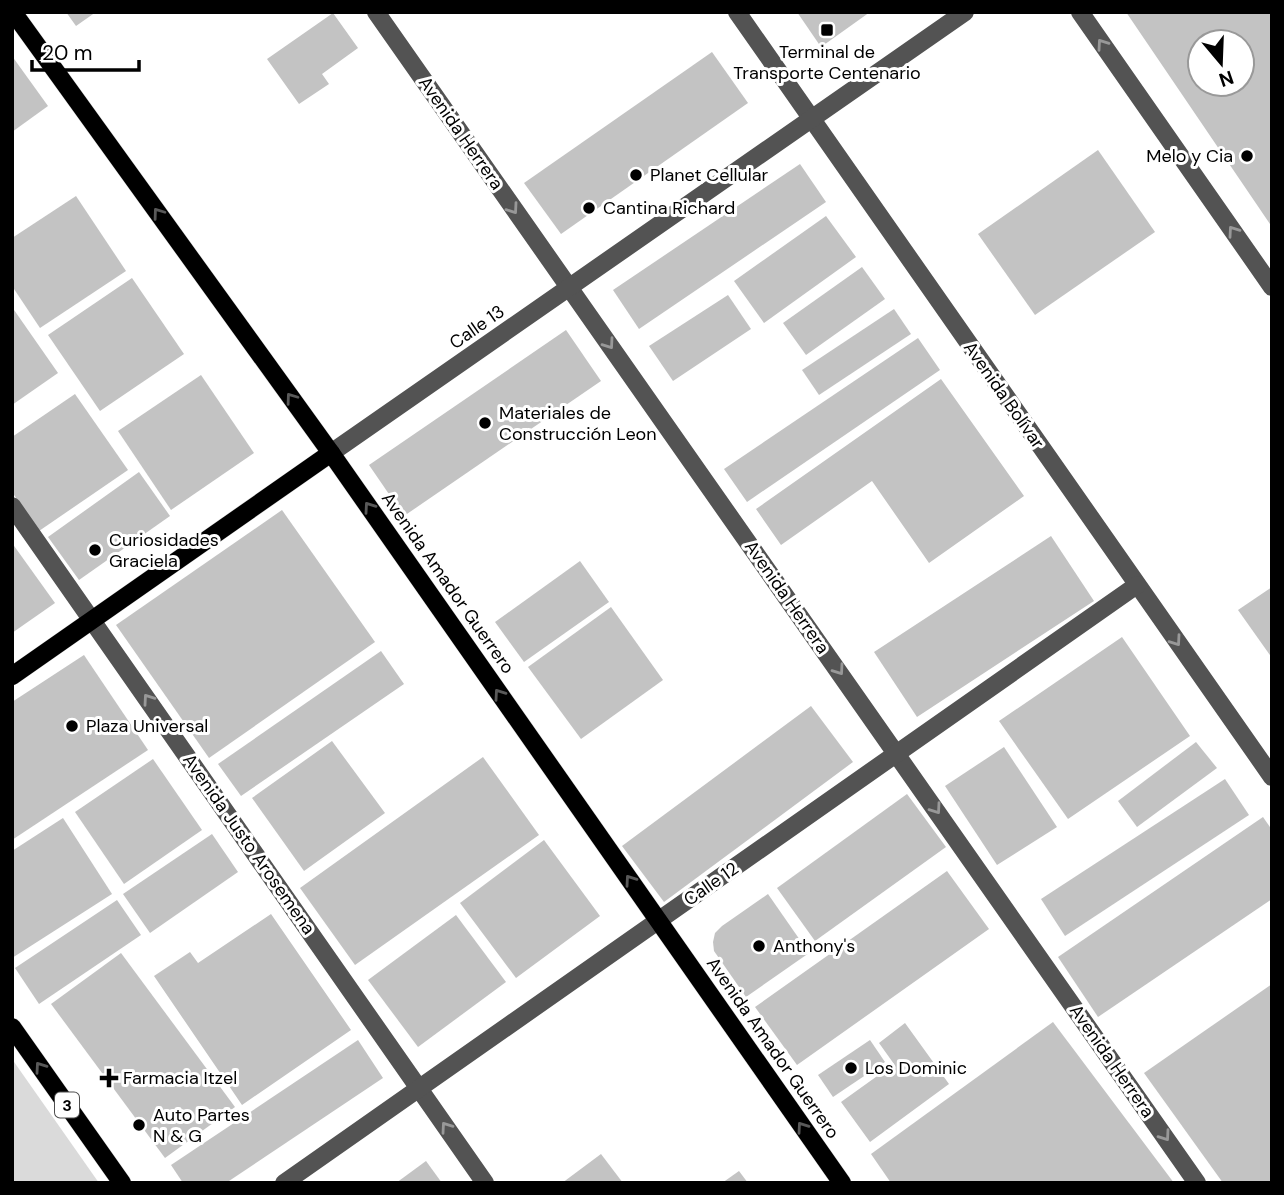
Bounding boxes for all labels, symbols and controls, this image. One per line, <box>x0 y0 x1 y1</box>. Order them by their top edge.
marker: Terminal de Transporte Centenario <box>819 22 835 38</box>
scale bar <box>32 28 138 72</box>
north arrow <box>1186 28 1256 98</box>
text: 20 m <box>42 39 93 67</box>
one-way arrow <box>1098 39 1110 52</box>
place label: Terminal de Transporte Centenario <box>733 40 921 85</box>
text: N <box>1216 65 1237 93</box>
street label: Avenida Herrera <box>413 72 509 194</box>
place label: Melo y Cia <box>1146 144 1233 168</box>
marker: Melo y Cia <box>1239 148 1255 164</box>
place label: Planet Cellular <box>650 163 769 187</box>
marker: Planet Cellular <box>628 167 644 183</box>
place label: Cantina Richard <box>603 196 735 220</box>
marker: Cantina Richard <box>581 200 597 216</box>
one-way arrow <box>505 201 517 214</box>
one-way arrow <box>154 208 166 221</box>
one-way arrow <box>1229 226 1241 239</box>
street label: Calle 13 <box>445 299 509 355</box>
one-way arrow <box>600 336 613 349</box>
street label: Avenida Bolívar <box>958 337 1050 454</box>
one-way arrow <box>287 393 299 406</box>
place label: Materiales de Construcción Leon <box>499 401 657 446</box>
marker: Materiales de Construcción Leon <box>477 415 493 431</box>
street label: Avenida Amador Guerrero <box>376 487 520 679</box>
one-way arrow <box>365 502 377 515</box>
place label: Curiosidades Graciela <box>109 528 219 573</box>
street label: Avenida Herrera <box>739 536 835 658</box>
marker: Curiosidades Graciela <box>87 542 103 558</box>
one-way arrow <box>1168 633 1180 646</box>
one-way arrow <box>830 662 843 675</box>
one-way arrow <box>495 689 507 702</box>
one-way arrow <box>144 694 156 707</box>
place label: Plaza Universal <box>86 714 208 738</box>
marker: Plaza Universal <box>64 718 80 734</box>
street label: Avenida Justo Arosemena <box>177 749 321 939</box>
one-way arrow <box>928 801 940 814</box>
street label: Calle 12 <box>679 856 743 912</box>
one-way arrow <box>626 875 638 888</box>
place label: Anthony's <box>773 934 855 958</box>
marker: Anthony's <box>751 938 767 954</box>
street label: Avenida Amador Guerrero <box>701 952 845 1144</box>
street label: Avenida Herrera <box>1064 1000 1160 1122</box>
place label: Los Dominic <box>865 1056 967 1080</box>
marker: Los Dominic <box>843 1060 859 1076</box>
one-way arrow <box>36 1062 48 1075</box>
place label: Farmacia Itzel <box>123 1066 237 1090</box>
marker: Farmacia Itzel <box>101 1070 117 1086</box>
road number: 3 <box>55 1092 79 1118</box>
place label: Auto Partes N & G <box>153 1103 250 1148</box>
marker: Auto Partes N & G <box>131 1117 147 1133</box>
one-way arrow <box>442 1122 454 1135</box>
one-way arrow <box>798 1122 810 1135</box>
one-way arrow <box>1157 1128 1169 1141</box>

